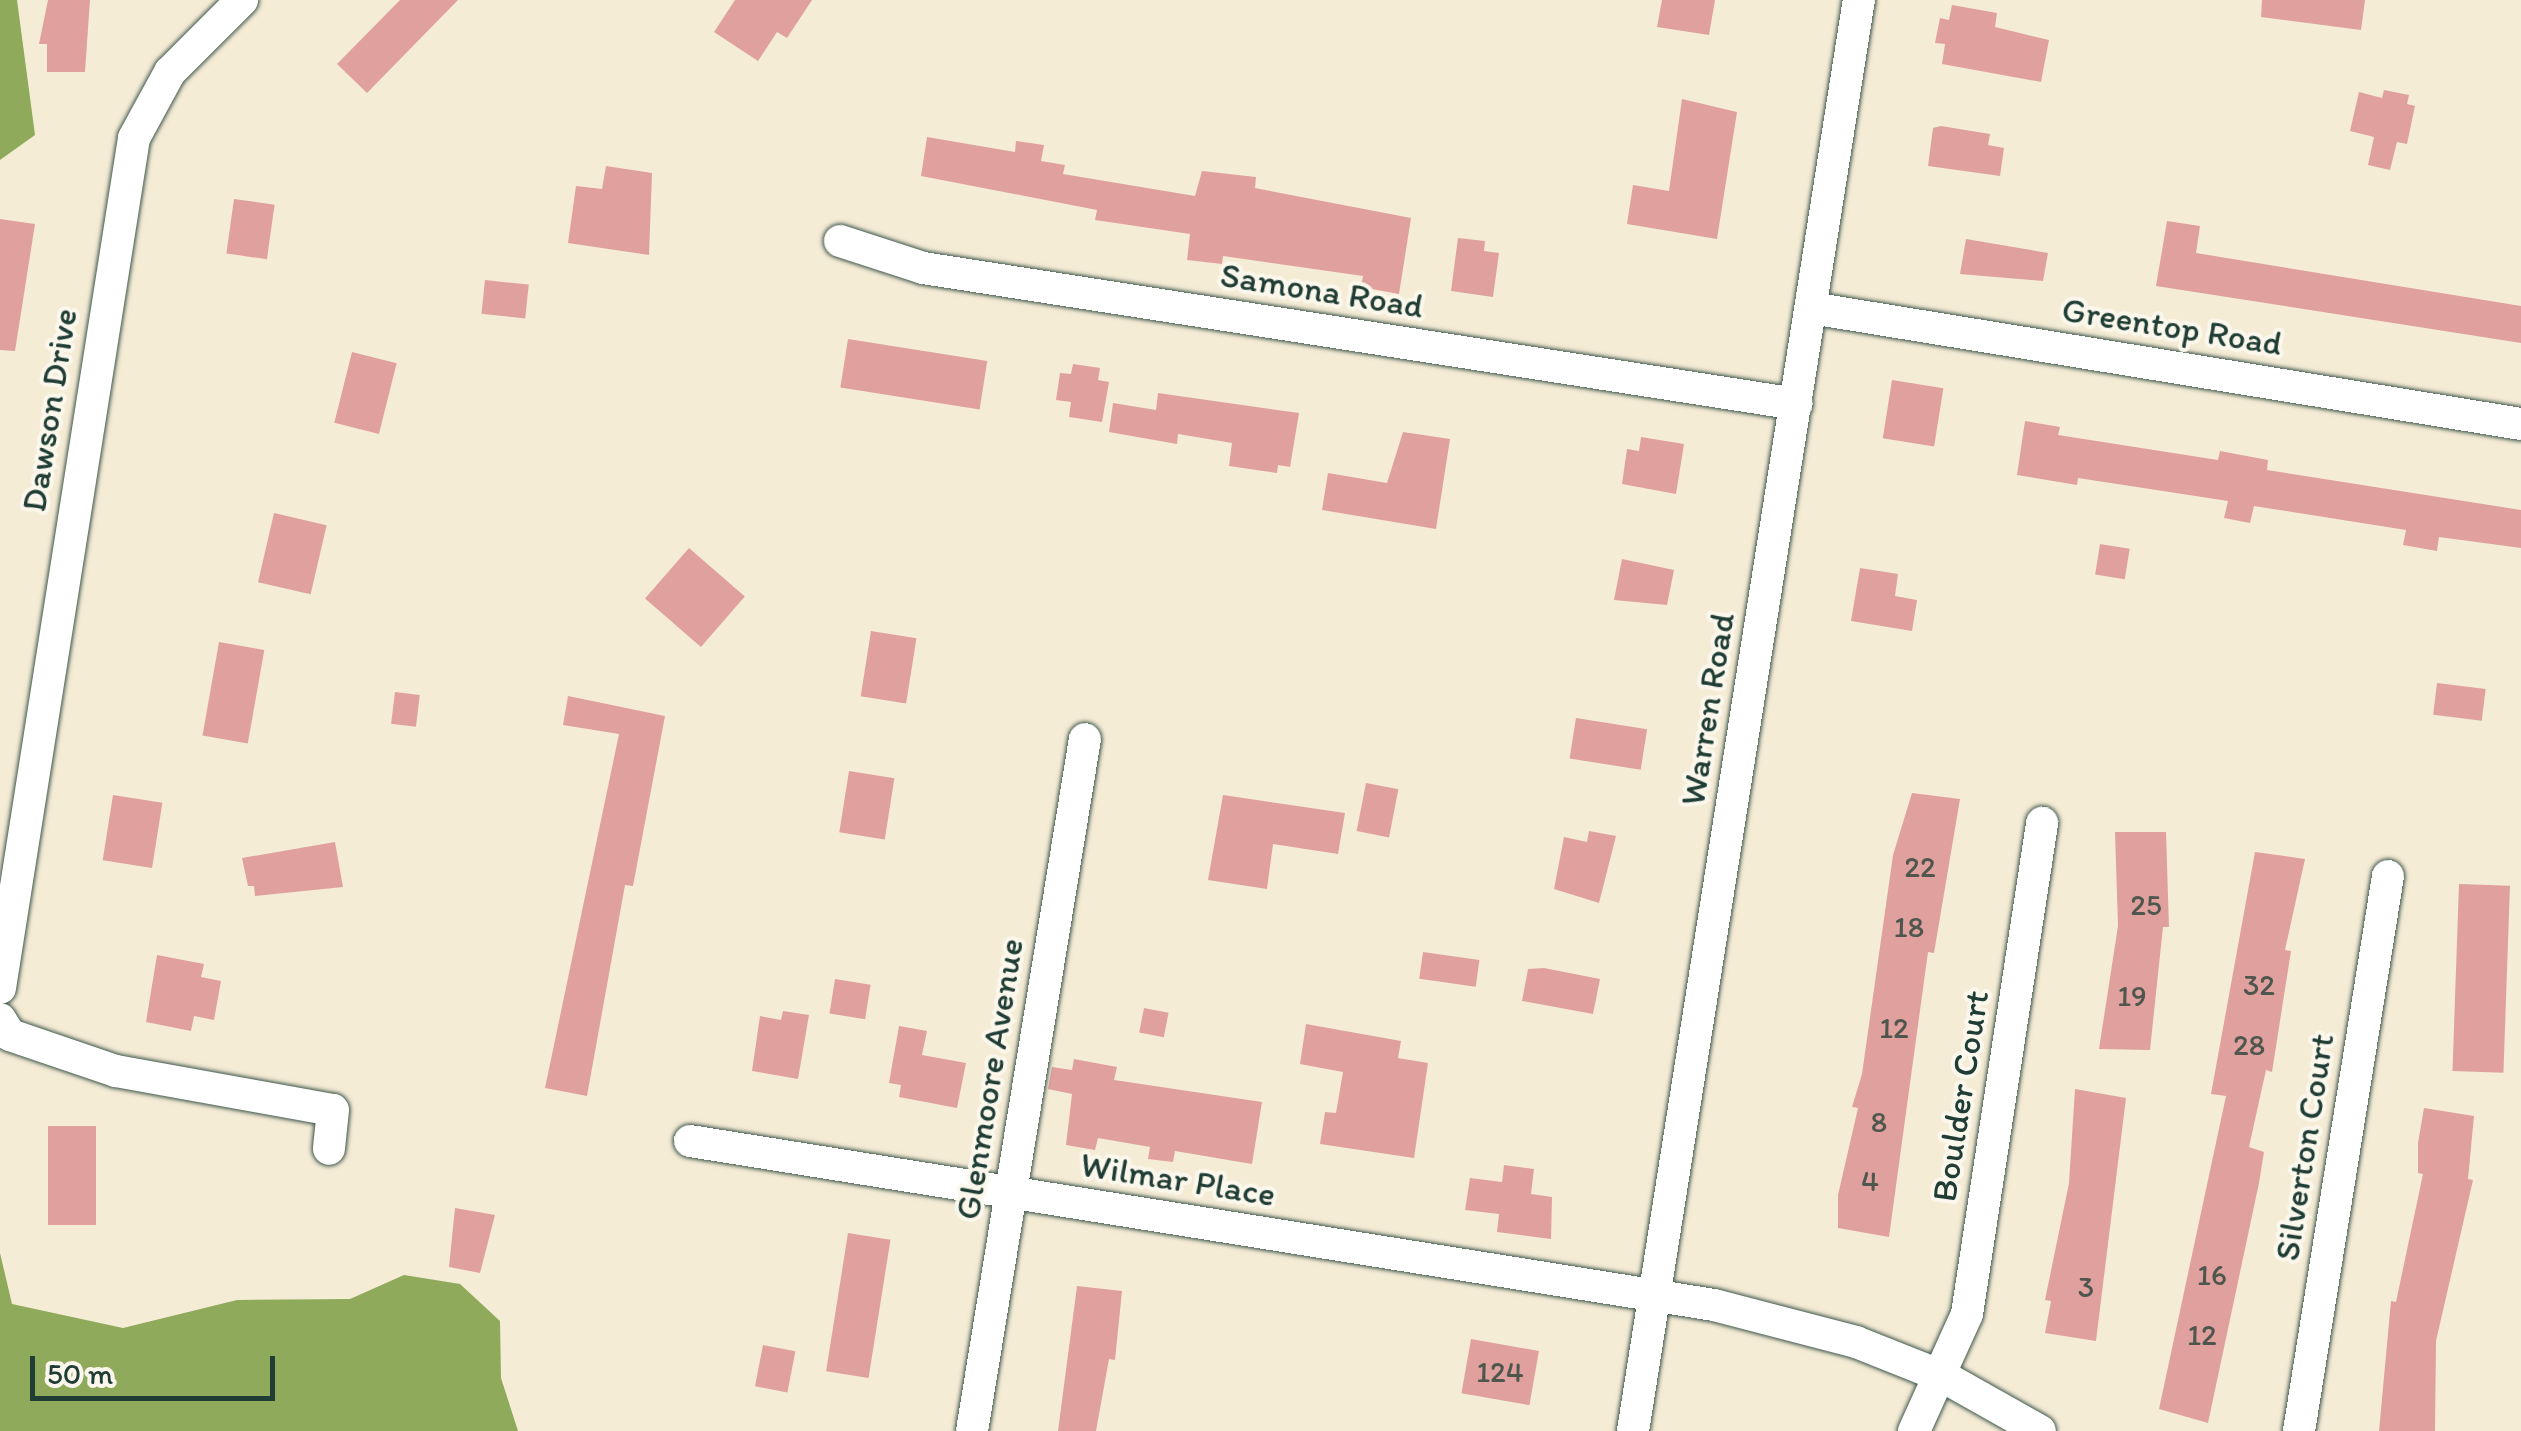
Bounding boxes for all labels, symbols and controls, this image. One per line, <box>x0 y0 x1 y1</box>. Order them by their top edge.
street label: Samona Road <box>1217 253 1427 327</box>
street label: Greentop Road <box>2059 288 2285 364</box>
street label: Dawson Drive <box>12 305 86 515</box>
street label: Warren Road <box>1671 610 1743 808</box>
house number: 22 <box>1904 849 1936 885</box>
house number: 25 <box>2130 887 2162 923</box>
house number: 18 <box>1894 909 1924 945</box>
street label: Glenmoore Avenue <box>946 936 1032 1222</box>
house number: 32 <box>2243 967 2275 1003</box>
house number: 19 <box>2117 978 2147 1014</box>
street label: Boulder Court <box>1923 987 1997 1205</box>
house number: 12 <box>1879 1010 1909 1046</box>
house number: 28 <box>2233 1027 2265 1063</box>
street label: Silverton Court <box>2265 1031 2343 1263</box>
house number: 8 <box>1871 1104 1887 1140</box>
street label: Wilmar Place <box>1078 1143 1278 1215</box>
house number: 4 <box>1861 1163 1879 1199</box>
house number: 16 <box>2197 1257 2227 1293</box>
house number: 3 <box>2078 1269 2094 1305</box>
house number: 12 <box>2187 1317 2217 1353</box>
scale bar <box>35 1336 280 1398</box>
house number: 124 <box>1476 1354 1524 1390</box>
text: 50 m <box>47 1355 113 1392</box>

